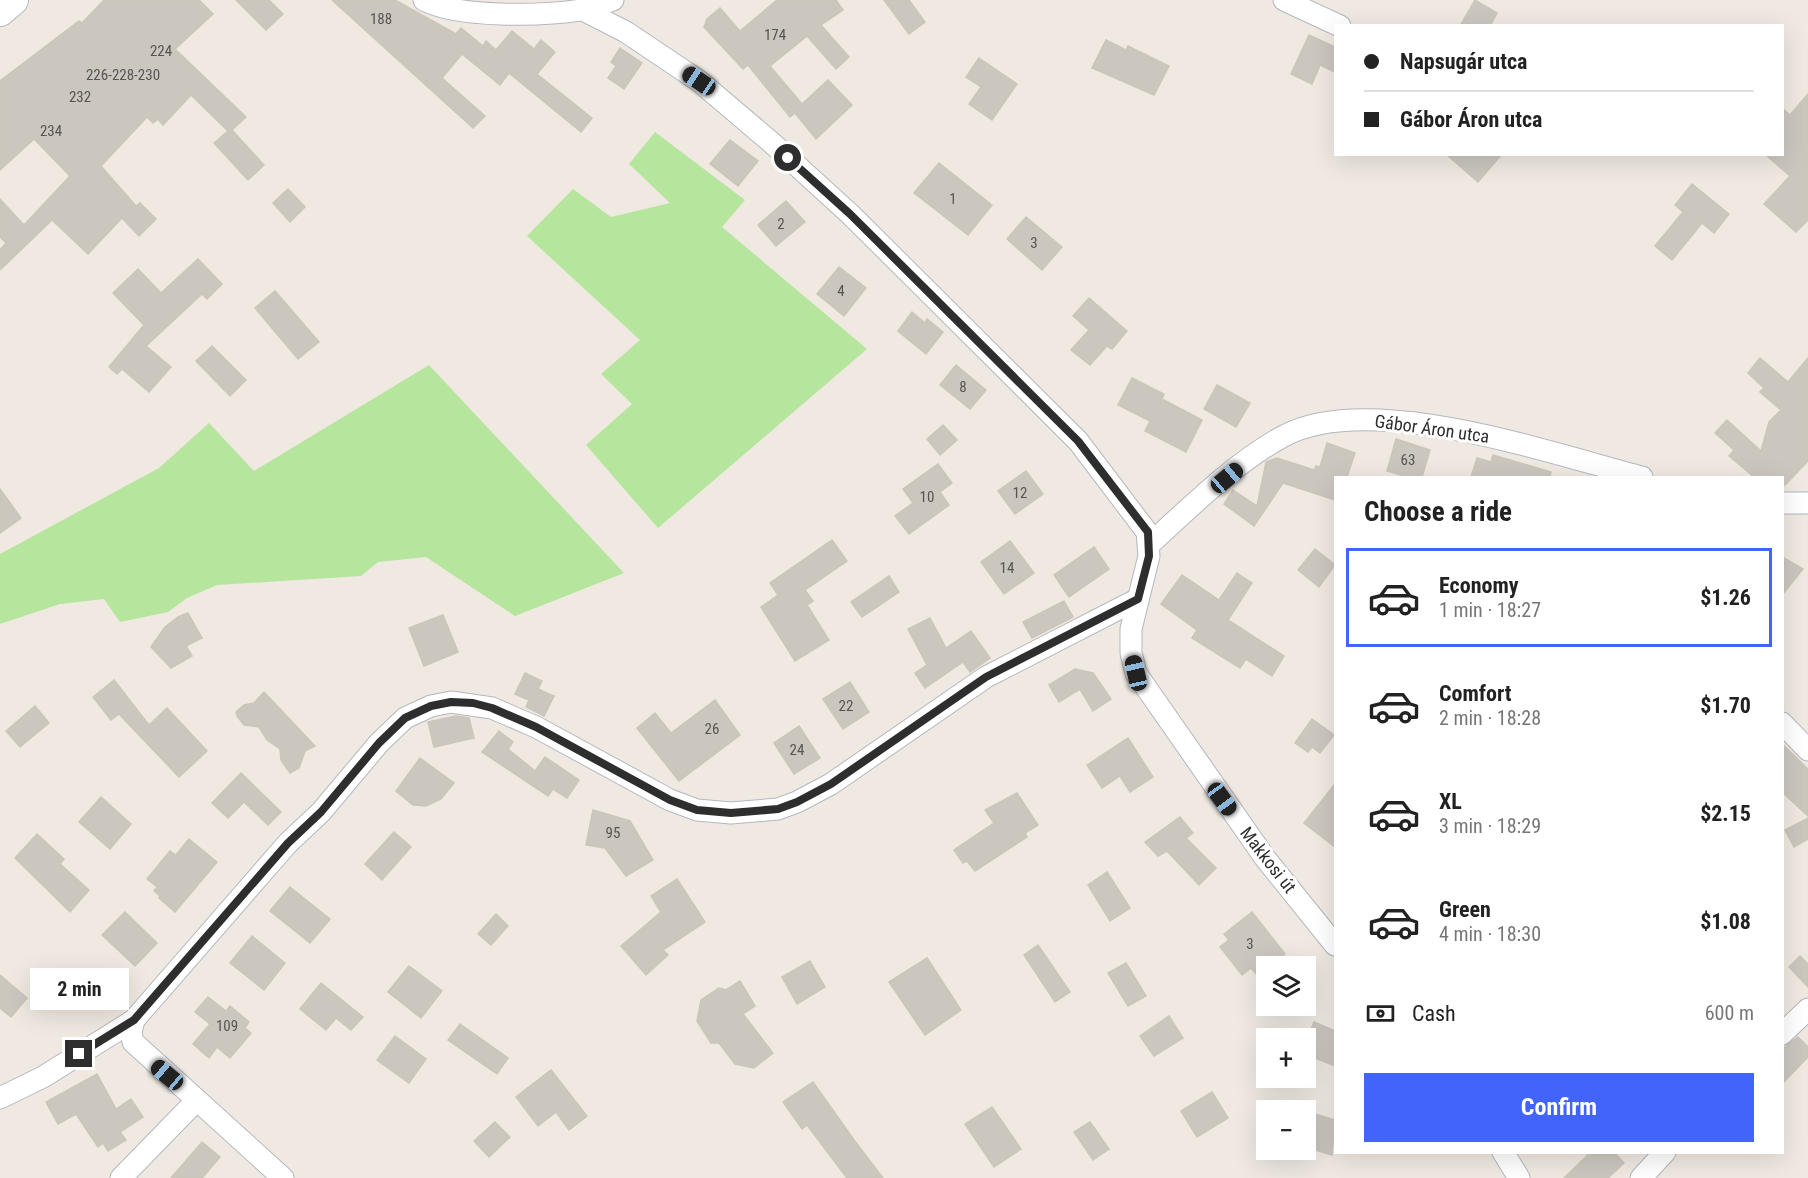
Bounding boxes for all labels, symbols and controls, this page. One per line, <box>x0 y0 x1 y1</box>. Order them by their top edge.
house number: 188 <box>370 10 392 28</box>
house number: 174 <box>764 26 786 44</box>
house number: 224 <box>150 42 172 60</box>
text: Napsugár utca <box>1400 49 1527 74</box>
car <box>679 63 719 99</box>
house number: 226-228-230 <box>86 66 160 84</box>
house number: 232 <box>69 88 91 106</box>
text: Gábor Áron utca <box>1400 107 1542 132</box>
house number: 234 <box>40 122 62 140</box>
route start <box>774 144 801 171</box>
house number: 1 <box>949 190 957 208</box>
house number: 2 <box>777 215 785 233</box>
house number: 3 <box>1030 234 1038 252</box>
house number: 4 <box>837 282 845 300</box>
house number: 8 <box>959 378 967 396</box>
street label: Gábor Áron utca <box>1374 410 1491 447</box>
house number: 63 <box>1401 451 1415 469</box>
car <box>1207 460 1247 496</box>
house number: 12 <box>1013 484 1027 502</box>
house number: 10 <box>920 488 934 506</box>
text: Choose a ride <box>1364 496 1512 528</box>
house number: 14 <box>1000 559 1014 577</box>
icon: car <box>1367 571 1421 625</box>
text: Economy <box>1439 573 1519 598</box>
text: $1.26 <box>1700 585 1751 610</box>
text: 1 min · 18:27 <box>1439 598 1541 622</box>
car <box>1123 653 1149 693</box>
icon: car <box>1367 679 1421 733</box>
text: Comfort <box>1439 681 1512 706</box>
text: $1.70 <box>1700 693 1751 718</box>
house number: 22 <box>839 697 853 715</box>
text: 2 min · 18:28 <box>1439 706 1541 730</box>
house number: 26 <box>705 720 719 738</box>
house number: 24 <box>790 741 804 759</box>
car <box>1204 779 1240 819</box>
icon: car <box>1367 787 1421 841</box>
text: XL <box>1439 789 1462 814</box>
text: $2.15 <box>1700 801 1751 826</box>
text: 3 min · 18:29 <box>1439 814 1541 838</box>
street label: Makkosi út <box>1236 823 1301 897</box>
house number: 95 <box>606 824 620 842</box>
icon: car <box>1367 895 1421 949</box>
text: Green <box>1439 897 1491 922</box>
text: $1.08 <box>1700 909 1751 934</box>
text: 4 min · 18:30 <box>1439 922 1541 946</box>
house number: 3 <box>1246 935 1254 953</box>
map controls <box>1256 956 1316 1160</box>
button: layers <box>1256 956 1316 1016</box>
callout: 2 min <box>29 967 128 1009</box>
text: 2 min <box>57 977 102 1001</box>
icon: cash <box>1364 997 1397 1030</box>
text: Cash <box>1412 1001 1456 1026</box>
text: 600 m <box>1705 1001 1754 1025</box>
house number: 109 <box>216 1017 238 1035</box>
button: + <box>1256 1028 1316 1088</box>
route end <box>65 1040 92 1067</box>
car <box>147 1057 187 1093</box>
button: Confirm <box>1364 1073 1754 1142</box>
button: − <box>1256 1100 1316 1160</box>

